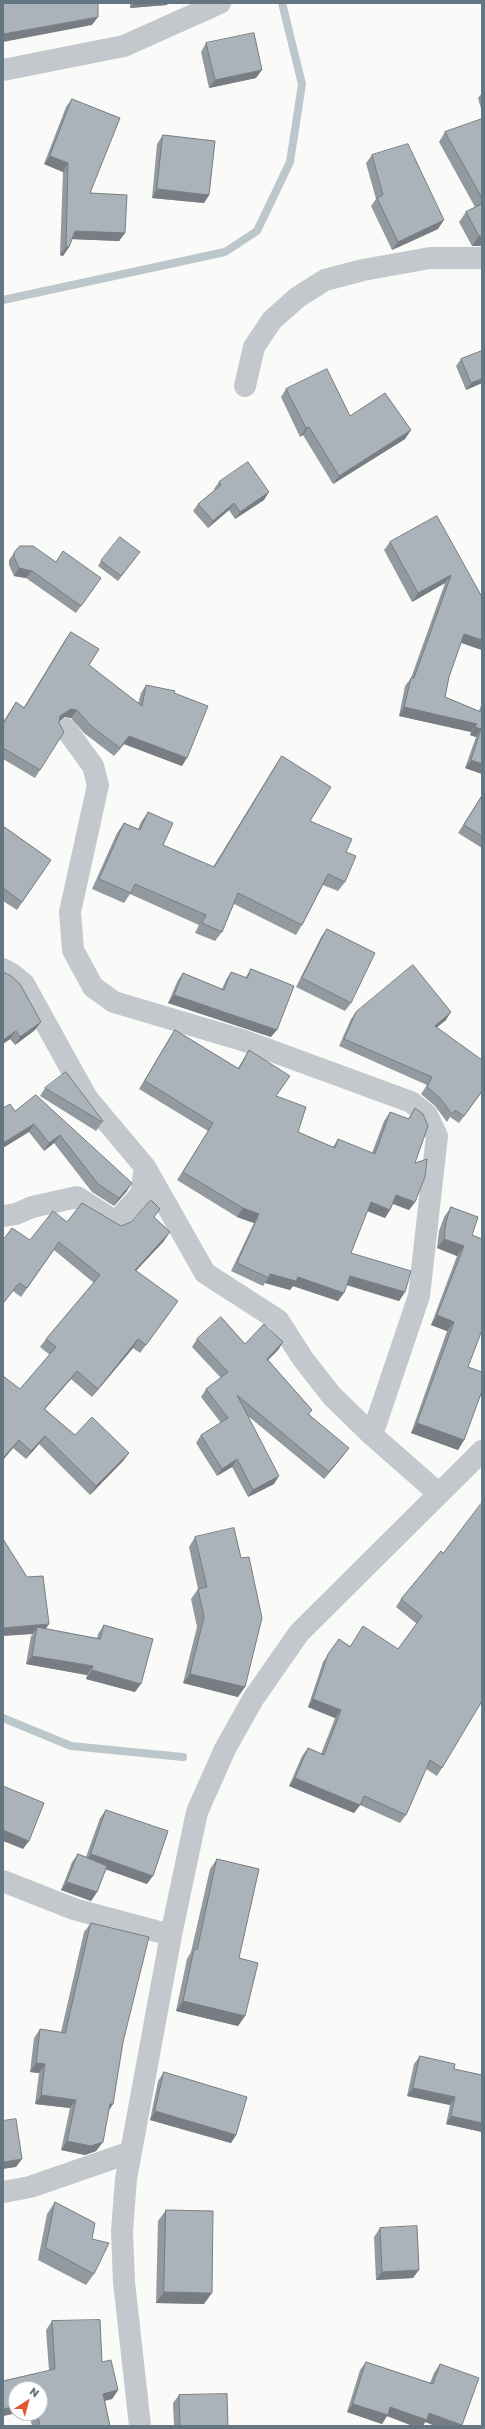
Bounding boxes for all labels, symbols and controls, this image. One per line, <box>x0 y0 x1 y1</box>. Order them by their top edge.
north arrow <box>8 2381 48 2421</box>
text: N <box>28 2384 42 2399</box>

